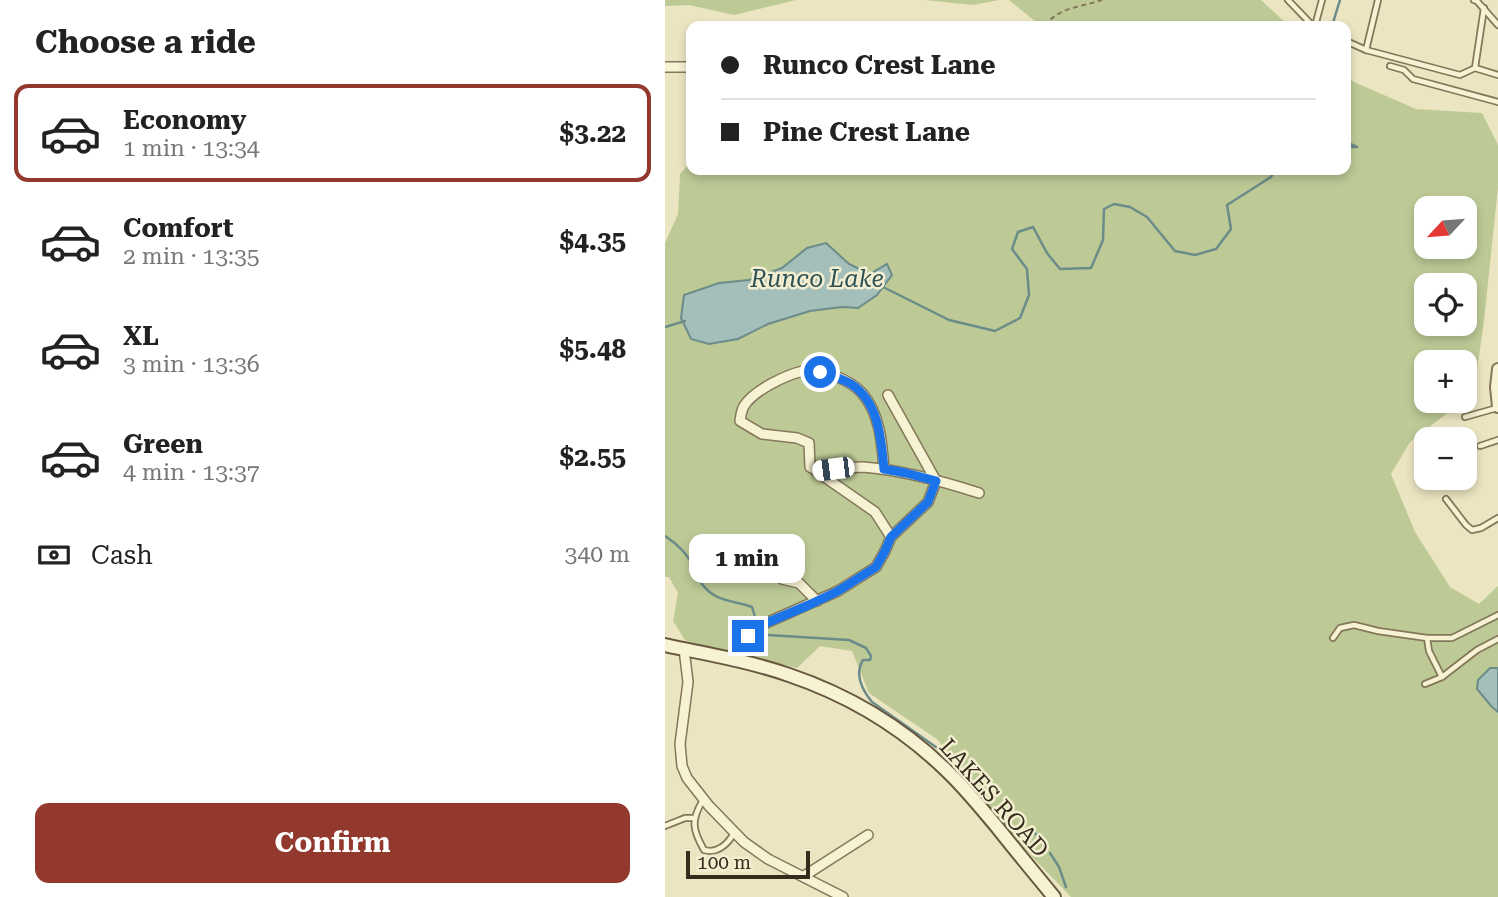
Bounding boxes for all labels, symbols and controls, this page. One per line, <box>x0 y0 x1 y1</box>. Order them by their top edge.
text: Choose a ride <box>35 23 256 61</box>
text: Runco Crest Lane <box>763 50 995 80</box>
icon: car <box>39 102 102 165</box>
text: Economy <box>123 105 246 135</box>
text: Pine Crest Lane <box>763 117 970 147</box>
text: $3.22 <box>560 118 626 148</box>
text: 1 min · 13:34 <box>123 135 260 162</box>
north arrow <box>1414 196 1477 259</box>
map controls <box>1414 196 1477 490</box>
icon: car <box>39 210 102 273</box>
text: Comfort <box>123 213 233 243</box>
text: $4.35 <box>560 226 626 256</box>
text: 2 min · 13:35 <box>123 243 260 270</box>
water label: Runco Lake <box>749 265 884 293</box>
button: locate <box>1414 273 1477 336</box>
icon: car <box>39 318 102 381</box>
text: XL <box>123 321 159 351</box>
text: $5.48 <box>560 334 626 364</box>
button: + <box>1414 350 1477 413</box>
text: 3 min · 13:36 <box>123 351 260 378</box>
route start <box>804 356 836 388</box>
icon: car <box>39 426 102 489</box>
button: − <box>1414 427 1477 490</box>
text: Green <box>123 429 203 459</box>
text: $2.55 <box>560 442 626 472</box>
car <box>811 456 856 482</box>
text: 4 min · 13:37 <box>123 459 260 486</box>
callout: 1 min <box>690 534 806 584</box>
icon: cash <box>35 536 73 574</box>
text: Cash <box>91 540 153 570</box>
text: 340 m <box>565 541 630 568</box>
text: 1 min <box>715 545 779 572</box>
route end <box>732 620 764 652</box>
street label: LAKES ROAD <box>934 733 1054 863</box>
button: Confirm <box>35 803 630 883</box>
scale bar <box>686 848 810 880</box>
text: 100 m <box>697 851 751 874</box>

